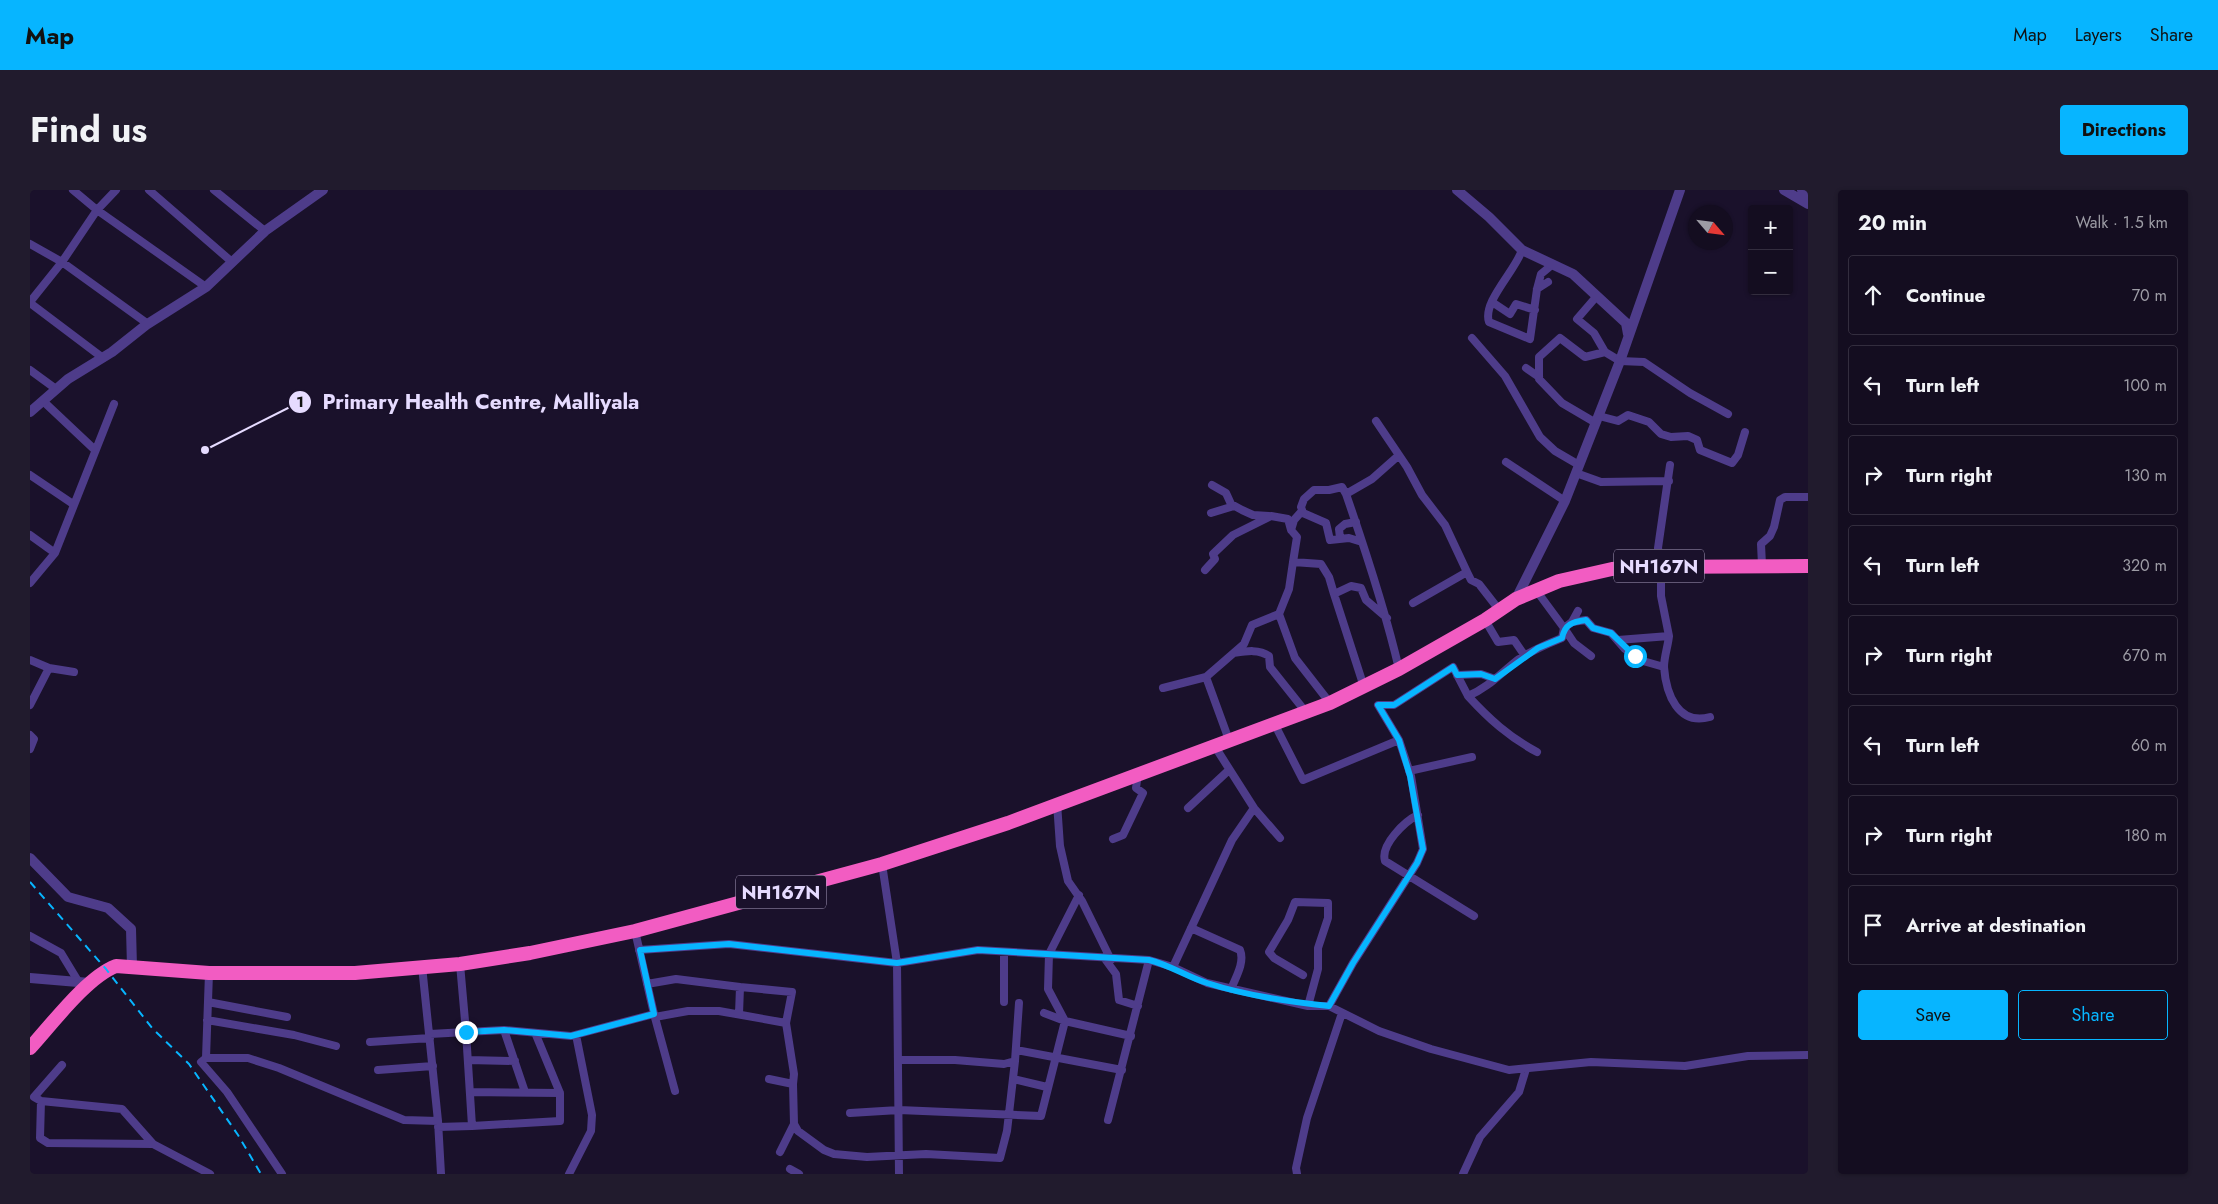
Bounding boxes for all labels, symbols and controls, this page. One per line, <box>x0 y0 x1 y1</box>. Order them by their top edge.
text: Map <box>25 18 74 53</box>
text: Map <box>2013 22 2047 48</box>
text: Layers <box>2075 22 2122 48</box>
text: Share <box>2150 22 2193 48</box>
text: Find us <box>30 105 147 155</box>
button: Directions <box>2060 105 2188 155</box>
north arrow <box>1688 205 1733 250</box>
map controls <box>1748 205 1793 295</box>
button: + <box>1748 205 1793 250</box>
text: 20 min <box>1858 208 1927 238</box>
text: Walk · 1.5 km <box>2076 211 2168 234</box>
button: − <box>1748 250 1793 295</box>
icon: ahead <box>1859 281 1887 309</box>
text: Continue <box>1906 282 1985 309</box>
text: 70 m <box>2132 284 2167 307</box>
icon: left <box>1859 371 1887 399</box>
text: Turn left <box>1906 372 1979 399</box>
text: 100 m <box>2123 374 2167 397</box>
callout: Primary Health Centre, Malliyala <box>288 384 650 420</box>
text: Primary Health Centre, Malliyala <box>323 387 639 417</box>
text: 1 <box>296 391 304 413</box>
icon: right <box>1859 461 1887 489</box>
text: Turn right <box>1906 462 1992 489</box>
text: 130 m <box>2124 464 2167 487</box>
road number: NH167N <box>1614 550 1704 582</box>
icon: left <box>1859 551 1887 579</box>
text: Turn left <box>1906 552 1979 579</box>
text: 320 m <box>2122 554 2167 577</box>
icon: right <box>1859 641 1887 669</box>
text: Turn right <box>1906 642 1992 669</box>
text: 670 m <box>2123 644 2167 667</box>
route start <box>1624 645 1647 668</box>
icon: left <box>1859 731 1887 759</box>
text: Turn left <box>1906 732 1979 759</box>
text: 60 m <box>2131 734 2167 757</box>
icon: right <box>1859 821 1887 849</box>
text: Turn right <box>1906 822 1992 849</box>
text: 180 m <box>2124 824 2167 847</box>
road number: NH167N <box>736 876 826 909</box>
icon: arrive <box>1859 911 1887 939</box>
text: Arrive at destination <box>1906 912 2086 939</box>
button: Save <box>1858 990 2008 1040</box>
button: Share <box>2018 990 2168 1040</box>
route end <box>455 1021 478 1044</box>

